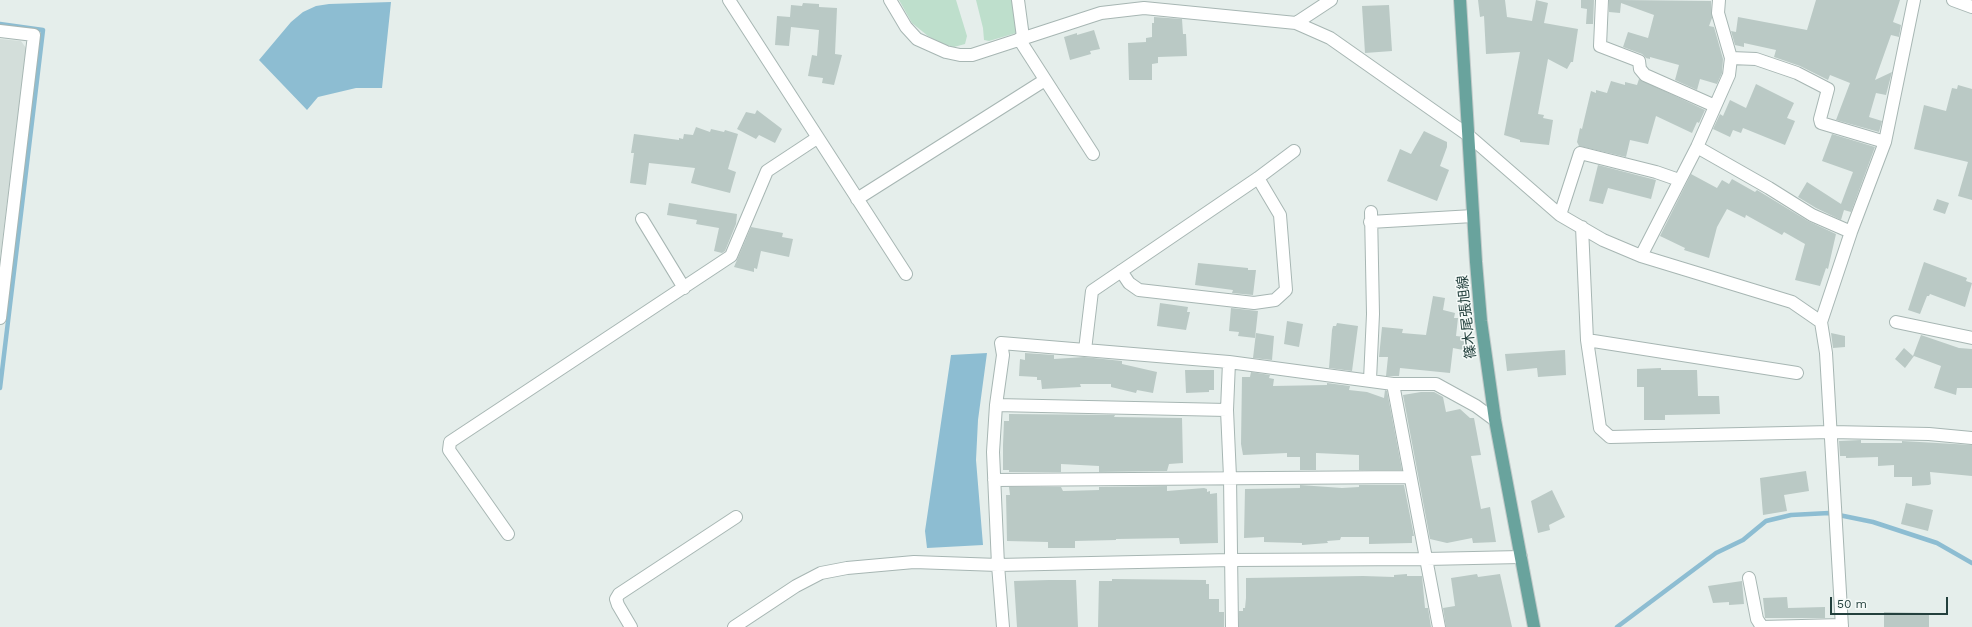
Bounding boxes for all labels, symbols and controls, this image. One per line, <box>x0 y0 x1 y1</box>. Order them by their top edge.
street label: 篠木尾張旭線 <box>1454 274 1480 360</box>
scale bar <box>1832 589 1950 615</box>
text: 50 m <box>1837 597 1867 611</box>

